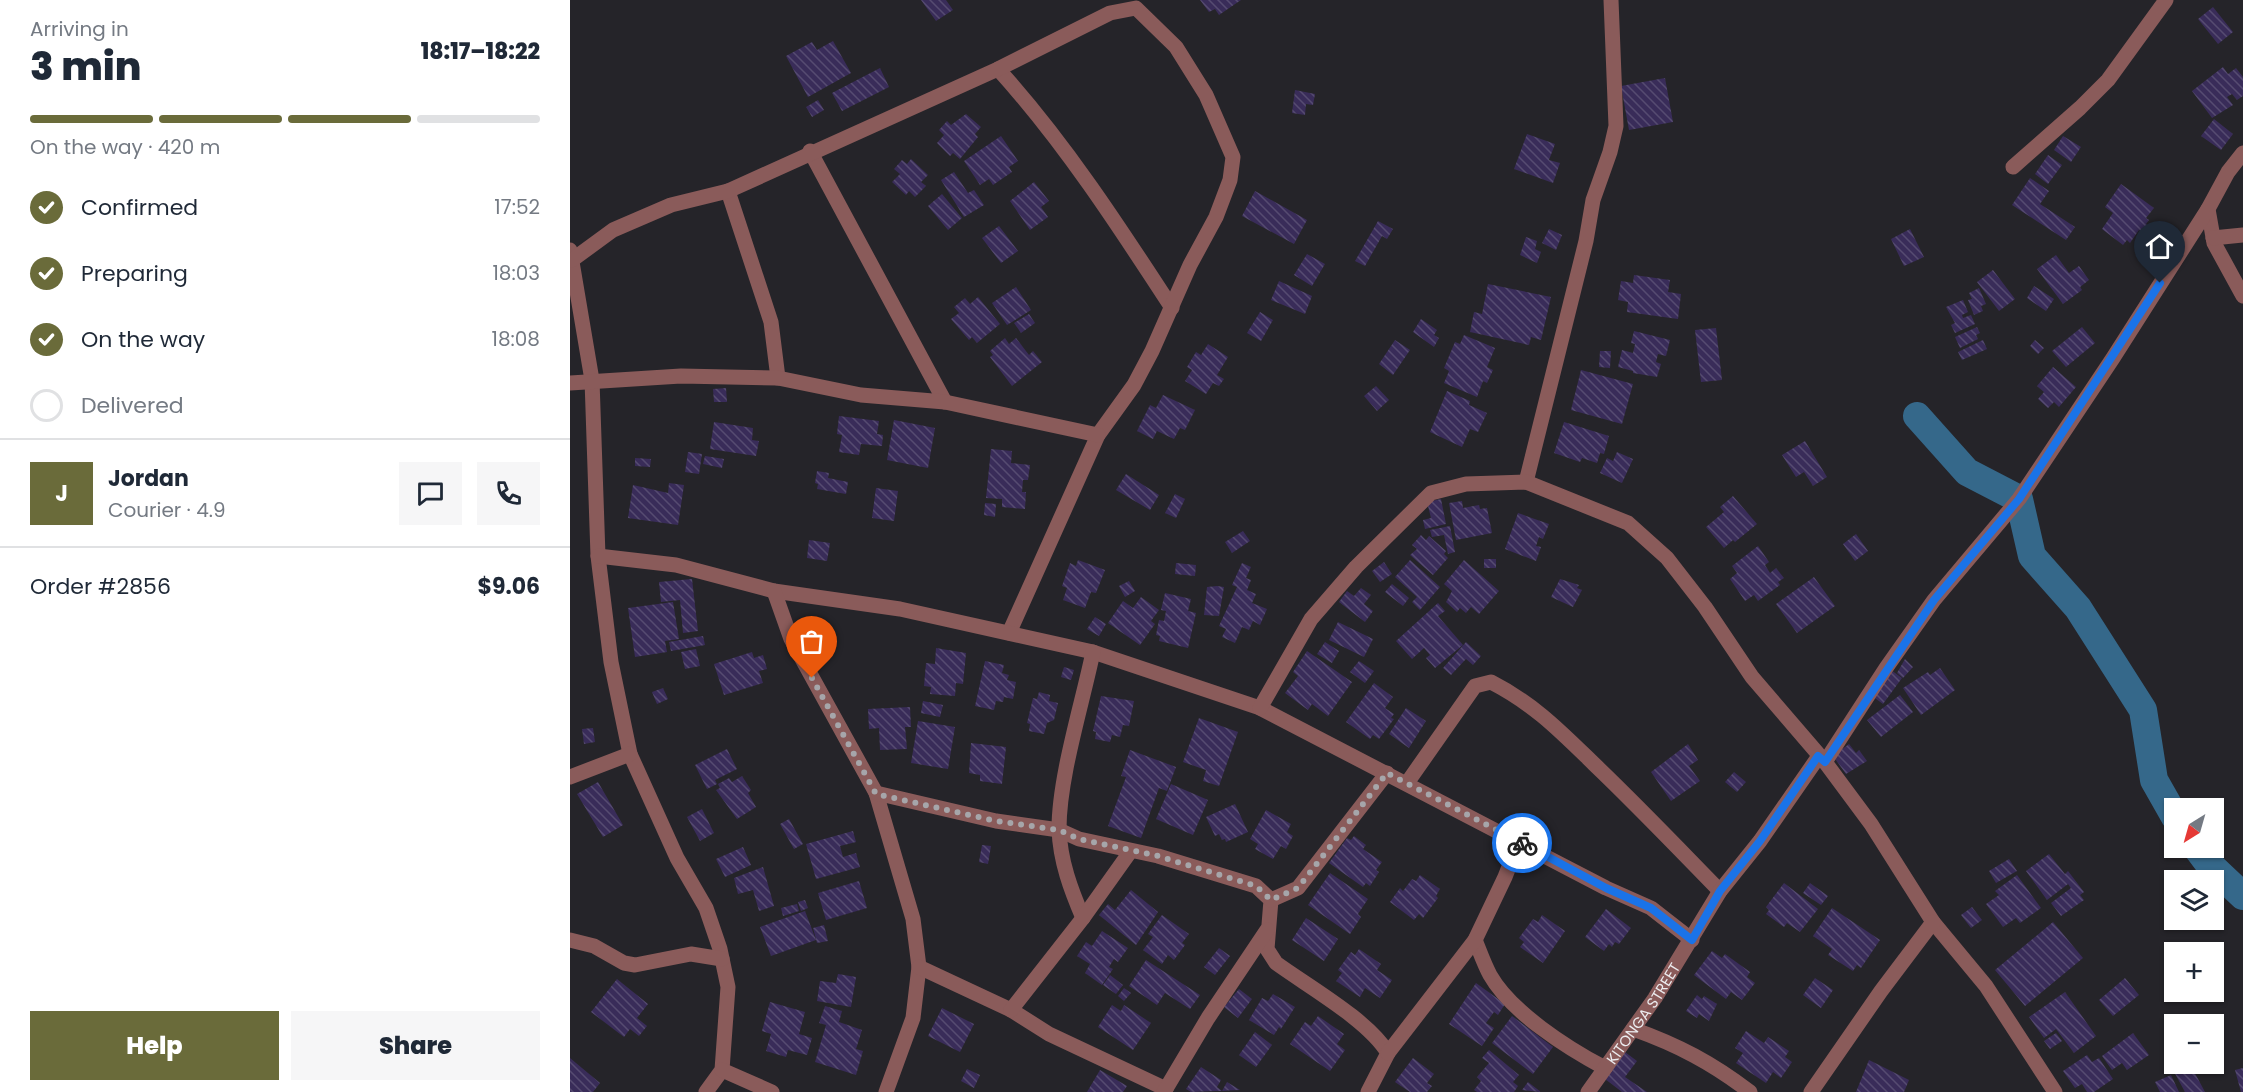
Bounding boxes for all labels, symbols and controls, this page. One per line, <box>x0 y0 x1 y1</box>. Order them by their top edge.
text: Arriving in <box>30 15 129 43</box>
text: 18:17–18:22 <box>421 36 540 67</box>
text: 3 min <box>30 39 142 94</box>
text: On the way · 420 m <box>30 133 220 161</box>
icon: check <box>30 191 63 224</box>
text: Confirmed <box>81 192 198 223</box>
text: 17:52 <box>494 193 540 221</box>
pin <box>2134 221 2185 283</box>
icon: home <box>2143 230 2176 263</box>
icon: check <box>30 257 63 290</box>
text: Preparing <box>81 258 188 289</box>
text: 18:03 <box>492 259 540 287</box>
icon: check <box>30 323 63 356</box>
text: On the way <box>81 324 205 355</box>
text: 18:08 <box>492 325 540 353</box>
text: Delivered <box>81 390 184 421</box>
button: chat <box>399 462 462 525</box>
button: phone <box>477 462 540 525</box>
text: Jordan <box>108 463 189 494</box>
text: J <box>55 478 68 509</box>
text: Courier · 4.9 <box>108 496 226 524</box>
text: Order #2856 <box>30 571 171 602</box>
text: $9.06 <box>477 571 540 602</box>
pin <box>786 616 837 678</box>
icon: bag <box>795 625 828 658</box>
north arrow <box>2164 798 2224 858</box>
map controls <box>2164 798 2224 1074</box>
courier <box>1492 813 1552 873</box>
icon: bike <box>1506 827 1539 860</box>
button: layers <box>2164 870 2224 930</box>
button: + <box>2164 942 2224 1002</box>
street label: KITONGA STREET <box>1601 958 1685 1068</box>
button: Help <box>30 1011 279 1080</box>
button: Share <box>291 1011 540 1080</box>
button: − <box>2164 1014 2224 1074</box>

